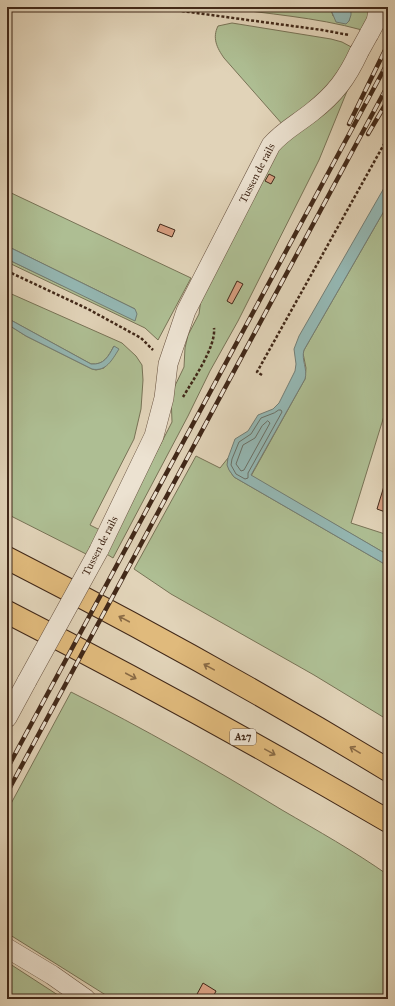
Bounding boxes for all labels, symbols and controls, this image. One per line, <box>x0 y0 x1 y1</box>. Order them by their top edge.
street label: Tussen de rails <box>236 141 277 205</box>
street label: Tussen de rails <box>79 514 121 578</box>
one-way arrow <box>118 615 130 623</box>
one-way arrow <box>204 662 216 670</box>
one-way arrow <box>125 673 137 681</box>
road number: A27 <box>230 729 256 745</box>
one-way arrow <box>349 746 361 754</box>
one-way arrow <box>264 749 276 756</box>

